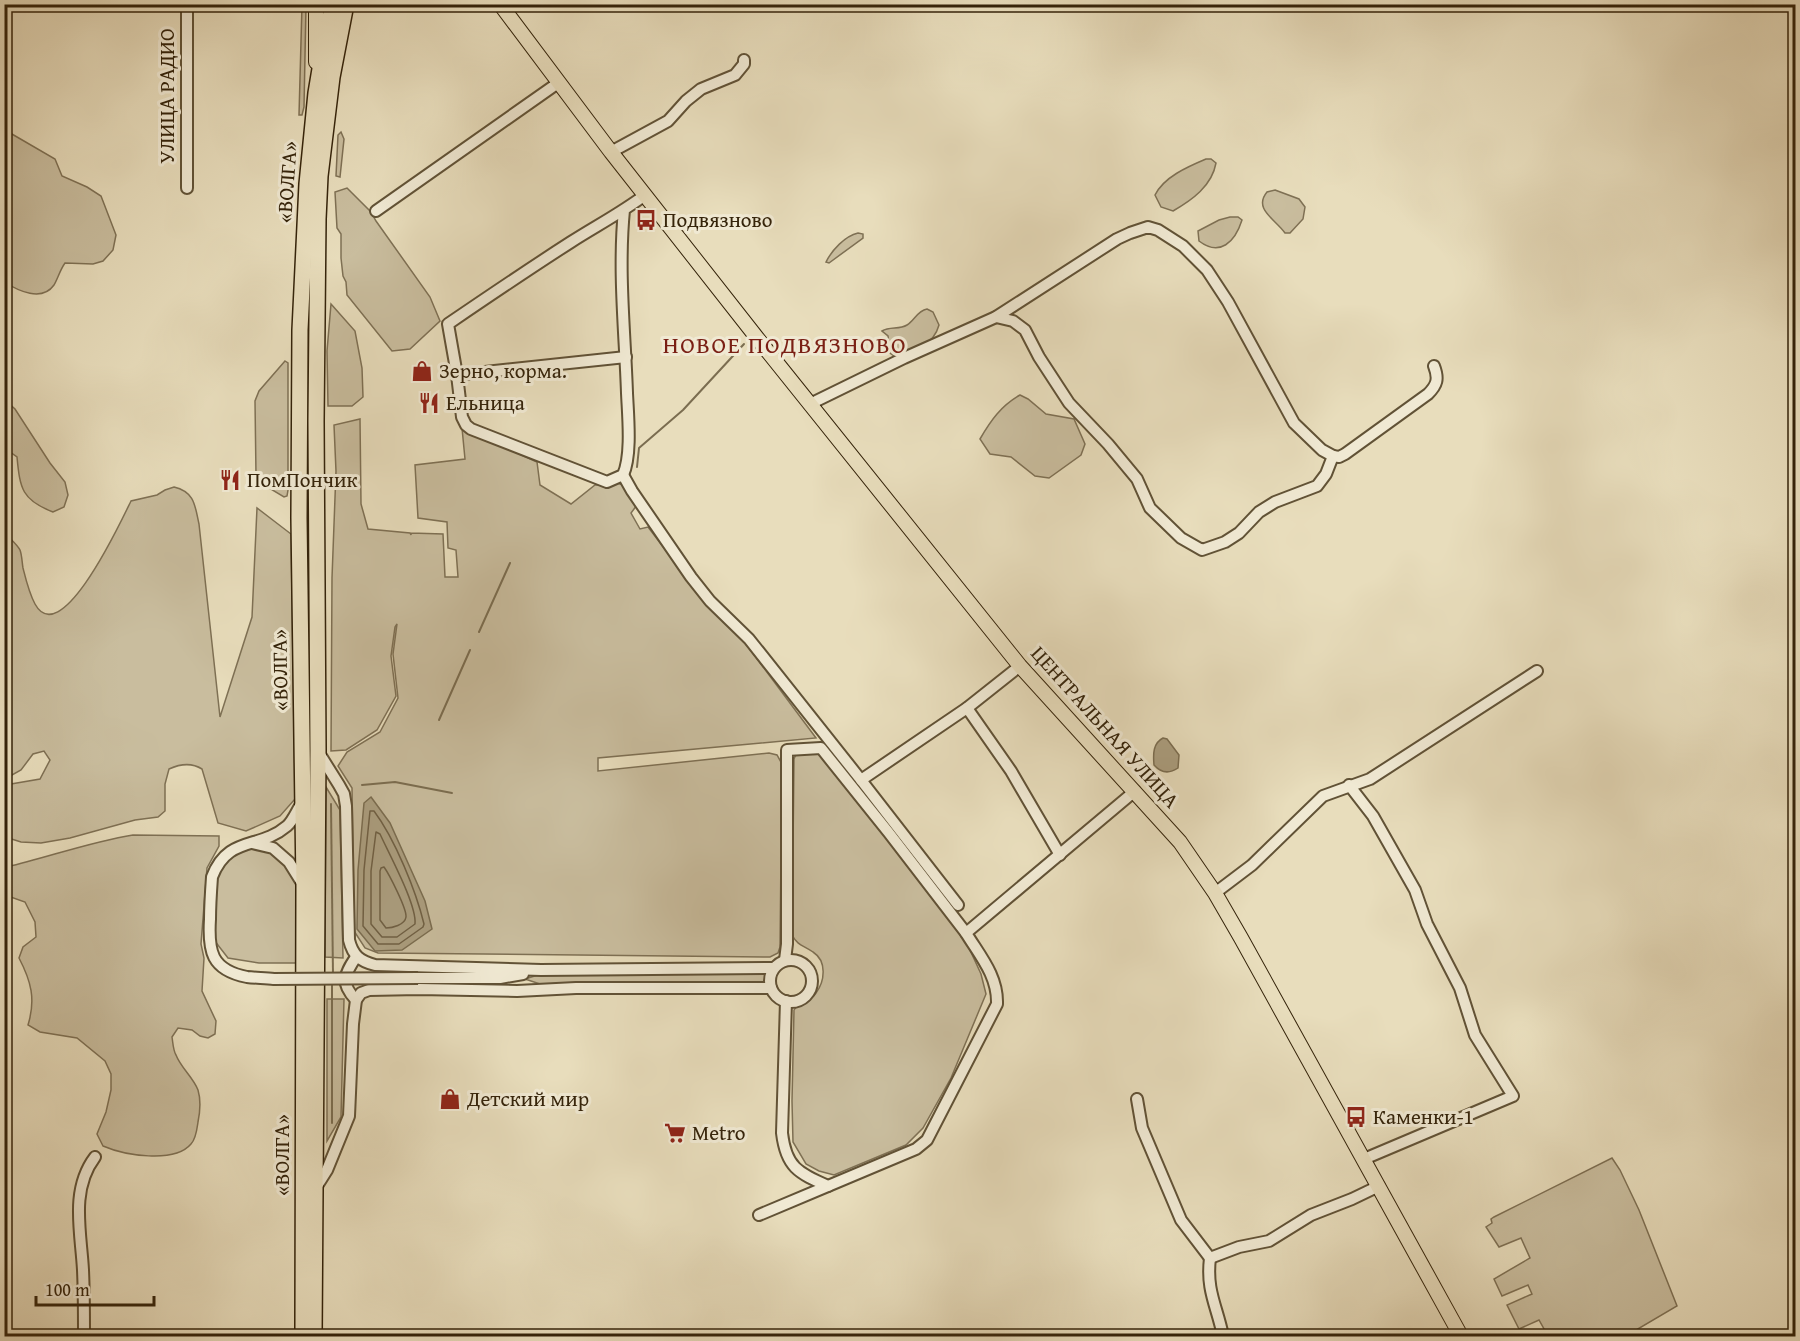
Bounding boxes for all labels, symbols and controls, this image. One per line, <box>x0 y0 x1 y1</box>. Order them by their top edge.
street label: УЛИЦА РАДИО <box>151 28 182 164</box>
street label: «ВОЛГА» <box>268 140 305 224</box>
place label: Подвязново <box>663 204 773 235</box>
bus stop icon: Подвязново <box>634 208 658 232</box>
district label: НОВОЕ ПОДВЯЗНОВО <box>663 327 907 362</box>
place label: Зерно, корма. <box>439 355 567 386</box>
shop icon: Зерно, корма. <box>410 359 434 383</box>
place label: Ельница <box>446 387 525 418</box>
restaurant icon: Ельница <box>417 391 441 415</box>
place label: ПомПончик <box>247 464 357 495</box>
restaurant icon: ПомПончик <box>218 468 242 492</box>
street label: «ВОЛГА» <box>263 629 296 711</box>
street label: ЦЕНТРАЛЬНАЯ УЛИЦА <box>1024 639 1187 815</box>
place label: Детский мир <box>466 1083 589 1114</box>
shop icon: Детский мир <box>438 1087 462 1111</box>
place label: Каменки-1 <box>1373 1101 1474 1132</box>
bus stop icon: Каменки-1 <box>1344 1105 1368 1129</box>
street label: «ВОЛГА» <box>266 1114 297 1196</box>
place label: Metro <box>692 1117 746 1148</box>
supermarket icon: Metro <box>663 1121 687 1145</box>
scale bar <box>36 1269 154 1307</box>
text: 100 m <box>45 1276 90 1303</box>

